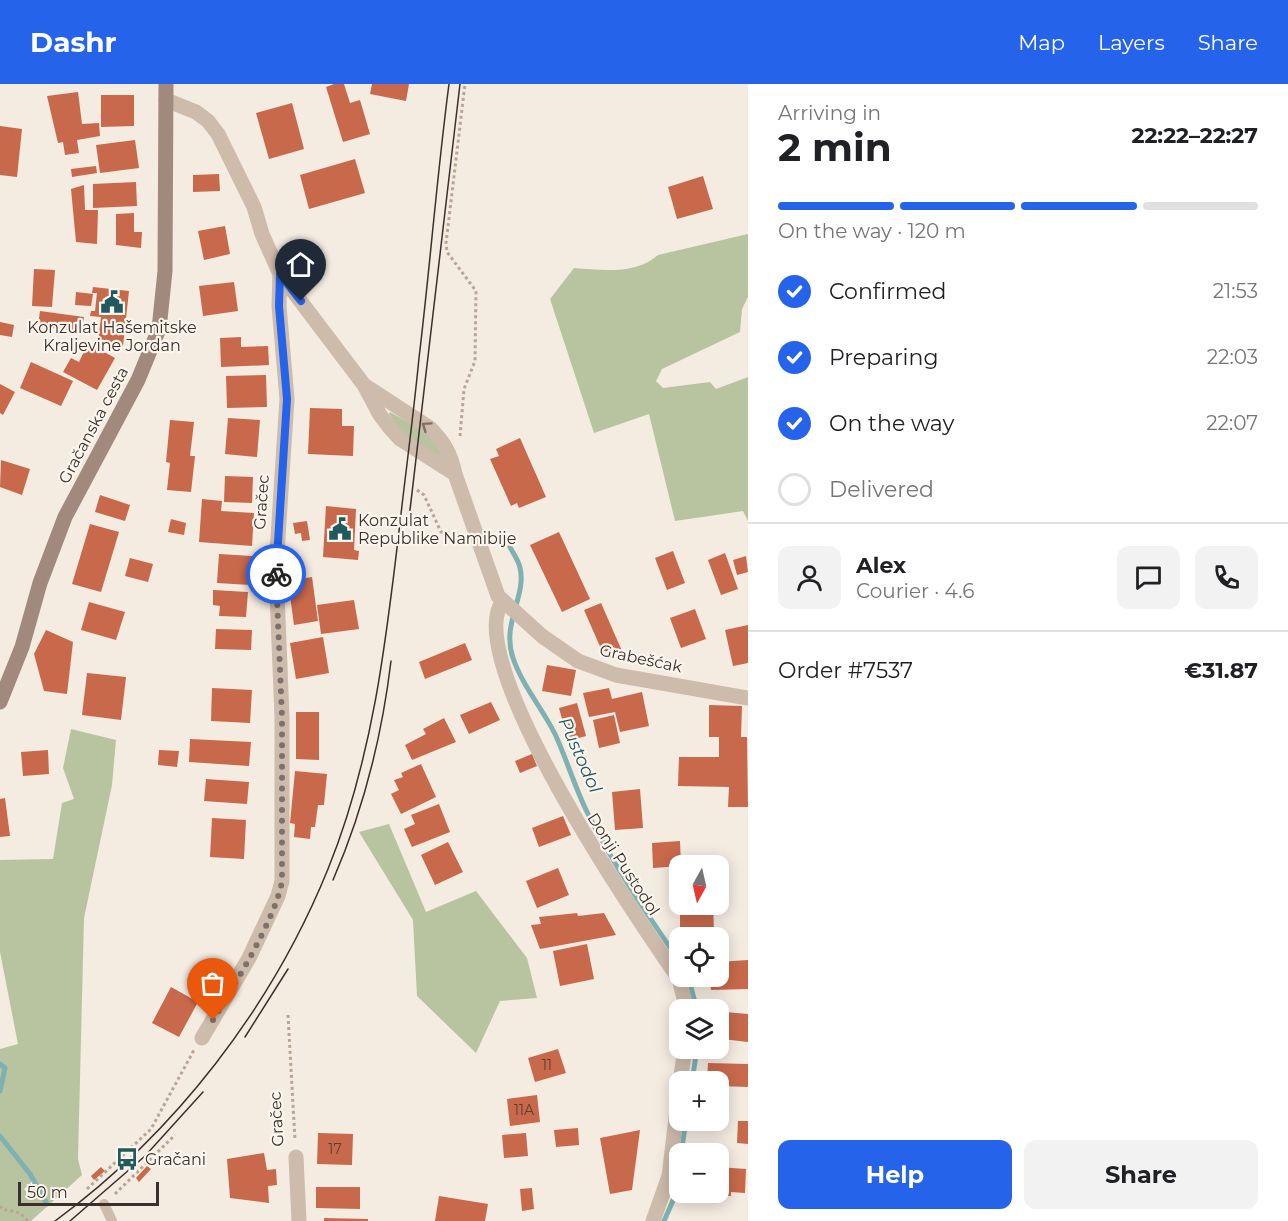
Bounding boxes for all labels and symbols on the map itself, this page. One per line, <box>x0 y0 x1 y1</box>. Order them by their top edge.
pin <box>275 239 326 301</box>
public building icon: Konzulat Hašemitske Kraljevine Jordan <box>99 289 125 315</box>
place label: Konzulat Hašemitske Kraljevine Jordan <box>27 318 197 355</box>
street label: Gračanska cesta <box>55 364 132 487</box>
one-way arrow <box>421 422 432 433</box>
street label: Gračec <box>250 474 273 530</box>
place label: Konzulat Republike Namibije <box>358 511 516 548</box>
public building icon: Konzulat Republike Namibije <box>327 516 353 542</box>
courier <box>246 544 306 604</box>
street label: Grabešćak <box>598 640 684 677</box>
water label: Pustodol <box>554 714 606 796</box>
street label: Donji Pustodol <box>583 809 664 919</box>
north arrow <box>669 855 729 915</box>
pin <box>187 958 238 1020</box>
house number: 11 <box>542 1056 552 1074</box>
street label: Gračec <box>266 1091 287 1147</box>
house number: 11A <box>514 1101 535 1119</box>
house number: 17 <box>328 1140 342 1158</box>
bus stop icon: Gračani <box>114 1146 140 1172</box>
place label: Gračani <box>145 1150 206 1169</box>
scale bar <box>18 1179 159 1206</box>

